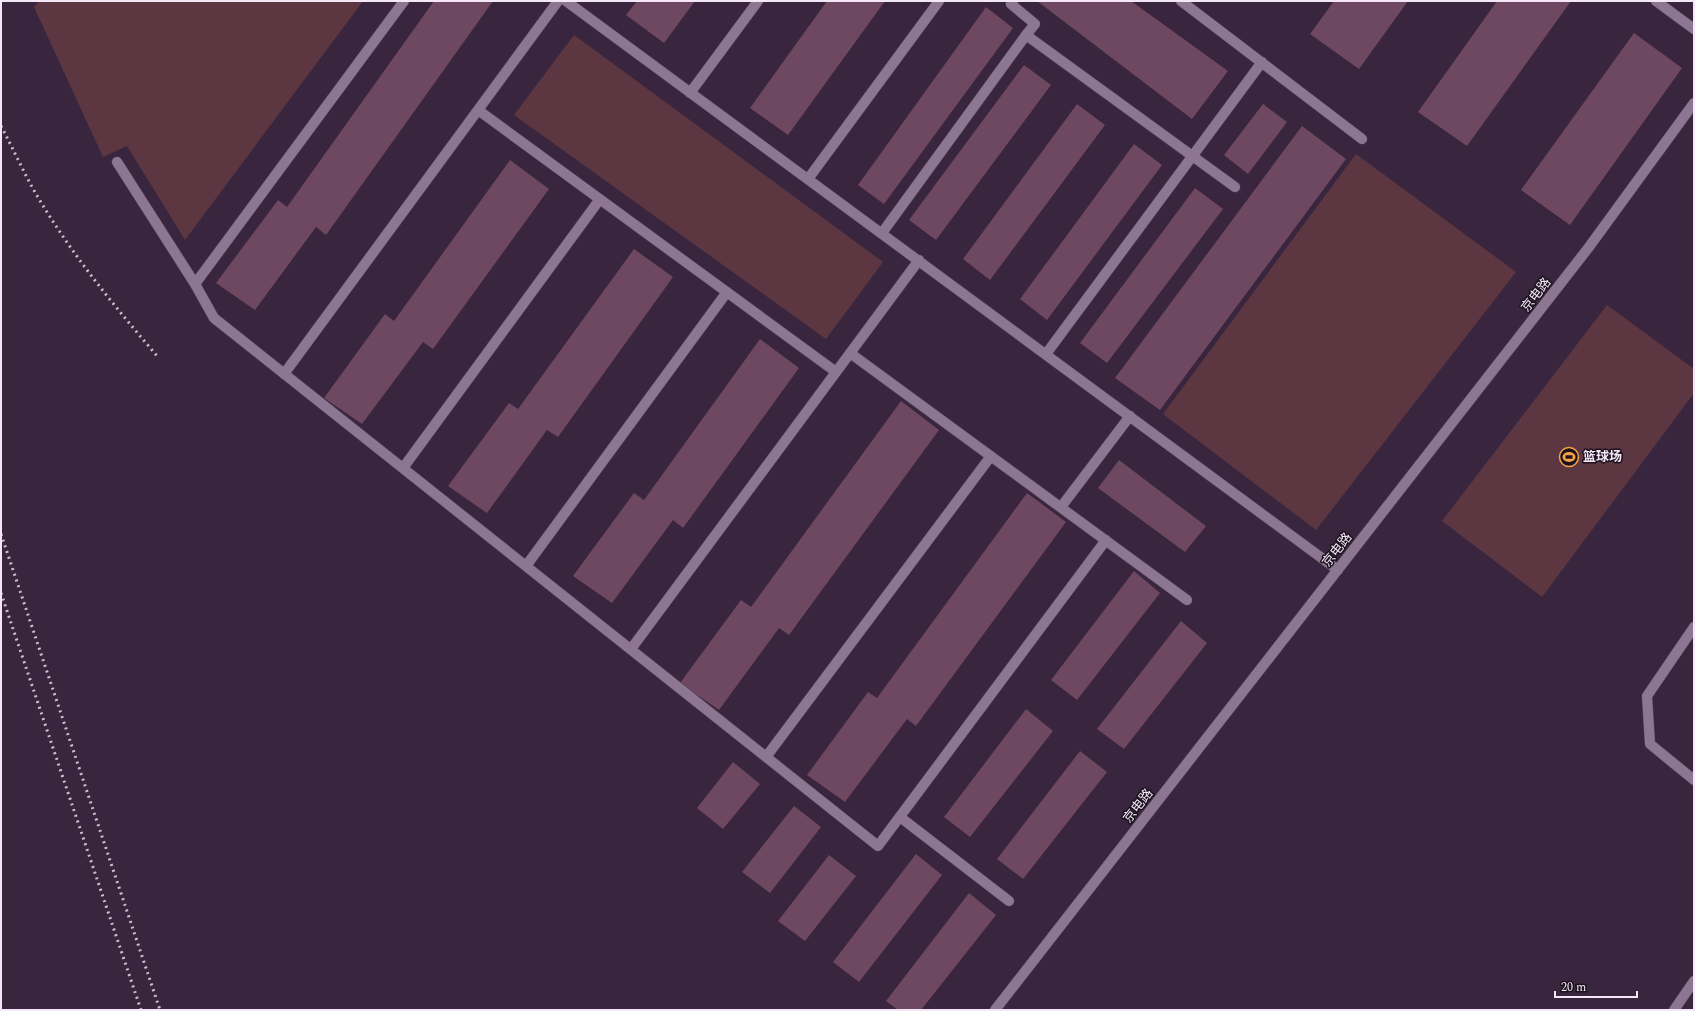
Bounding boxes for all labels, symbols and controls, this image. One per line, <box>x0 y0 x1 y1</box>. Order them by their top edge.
street label: 京电路 <box>1516 273 1556 317</box>
sports icon: 篮球场 <box>1558 446 1580 468</box>
place label: 篮球场 <box>1583 447 1622 467</box>
street label: 京电路 <box>1317 528 1357 572</box>
street label: 京电路 <box>1118 784 1158 828</box>
scale bar <box>1555 973 1637 999</box>
text: 20 m <box>1561 978 1586 997</box>

